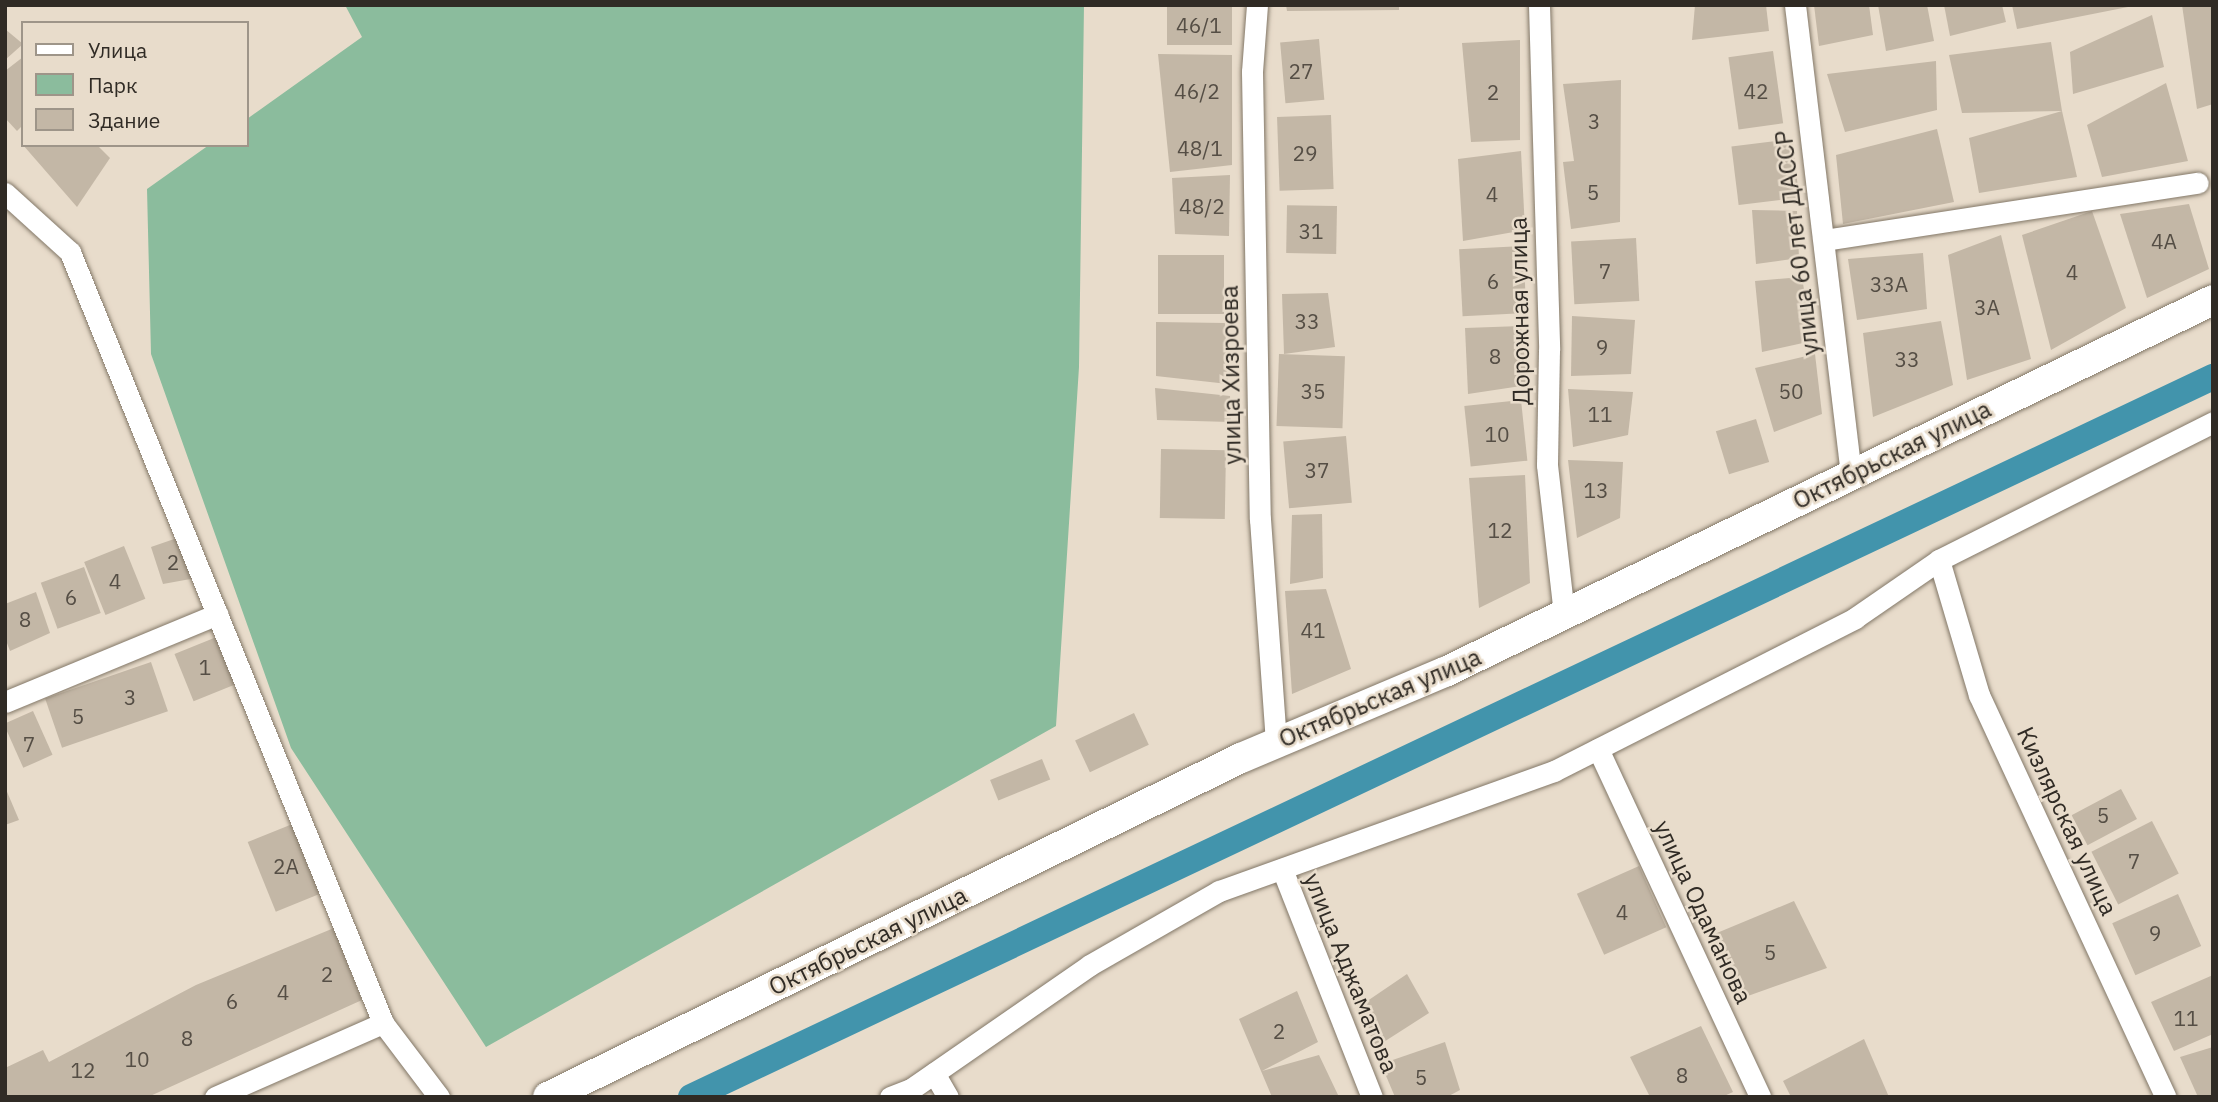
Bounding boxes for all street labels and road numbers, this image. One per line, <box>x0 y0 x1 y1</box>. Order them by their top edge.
street label: улица 60 лет ДАССР <box>1769 129 1825 357</box>
street label: Дорожная улица <box>1504 217 1536 405</box>
street label: улица Хизроева <box>1215 285 1247 465</box>
street label: Октябрьская улица <box>1788 395 1996 515</box>
street label: Октябрьская улица <box>1275 642 1485 754</box>
street label: Кизлярская улица <box>2011 722 2123 920</box>
street label: улица Одаманова <box>1648 816 1758 1008</box>
street label: улица Аджаматова <box>1298 869 1404 1077</box>
street label: Октябрьская улица <box>764 881 972 1001</box>

